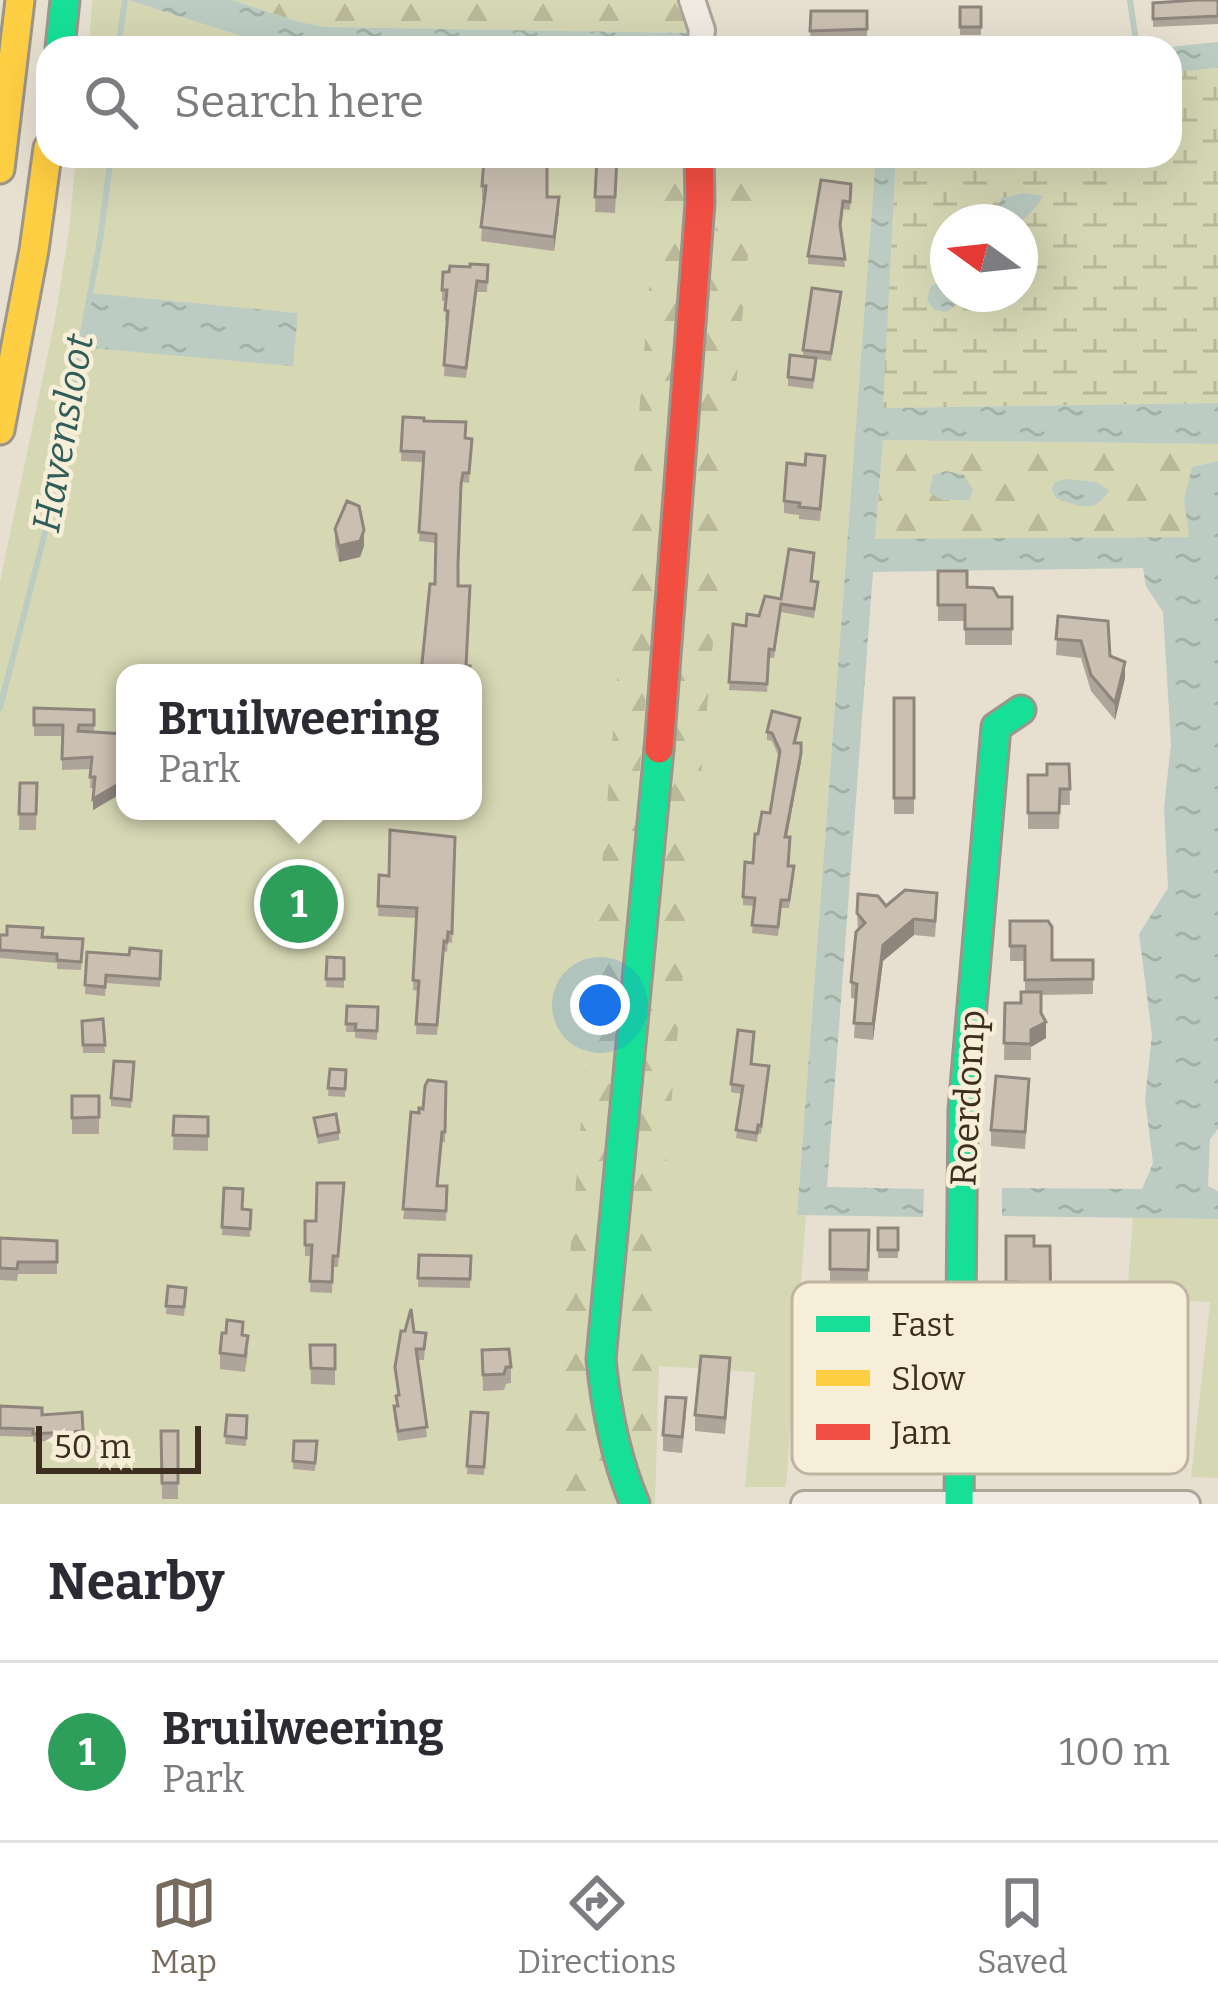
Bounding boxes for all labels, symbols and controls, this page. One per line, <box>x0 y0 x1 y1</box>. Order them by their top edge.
search box <box>36 36 1182 168</box>
icon: search <box>78 69 144 135</box>
text: Search here <box>174 75 424 129</box>
north arrow <box>930 204 1038 312</box>
water label: Havensloot <box>23 330 103 536</box>
popup <box>116 664 482 820</box>
text: Bruilweering <box>158 692 440 746</box>
text: Park <box>158 746 240 792</box>
pin: 1 <box>260 859 338 949</box>
your location <box>570 975 630 1035</box>
street label: Roerdomp <box>941 1009 995 1187</box>
legend <box>792 1282 1188 1474</box>
text: Fast <box>891 1305 954 1345</box>
text: Slow <box>891 1359 966 1399</box>
text: Jam <box>890 1413 951 1453</box>
scale bar <box>36 1420 201 1473</box>
text: 50 m <box>54 1427 131 1467</box>
text: Nearby <box>48 1551 224 1613</box>
text: Bruilweering <box>162 1702 444 1756</box>
text: 1 <box>79 1729 95 1775</box>
text: 100 m <box>1059 1729 1170 1775</box>
text: Park <box>162 1756 244 1802</box>
tab: Map <box>150 1870 217 1982</box>
tab: Directions <box>518 1870 676 1982</box>
tab: Saved <box>977 1870 1068 1982</box>

